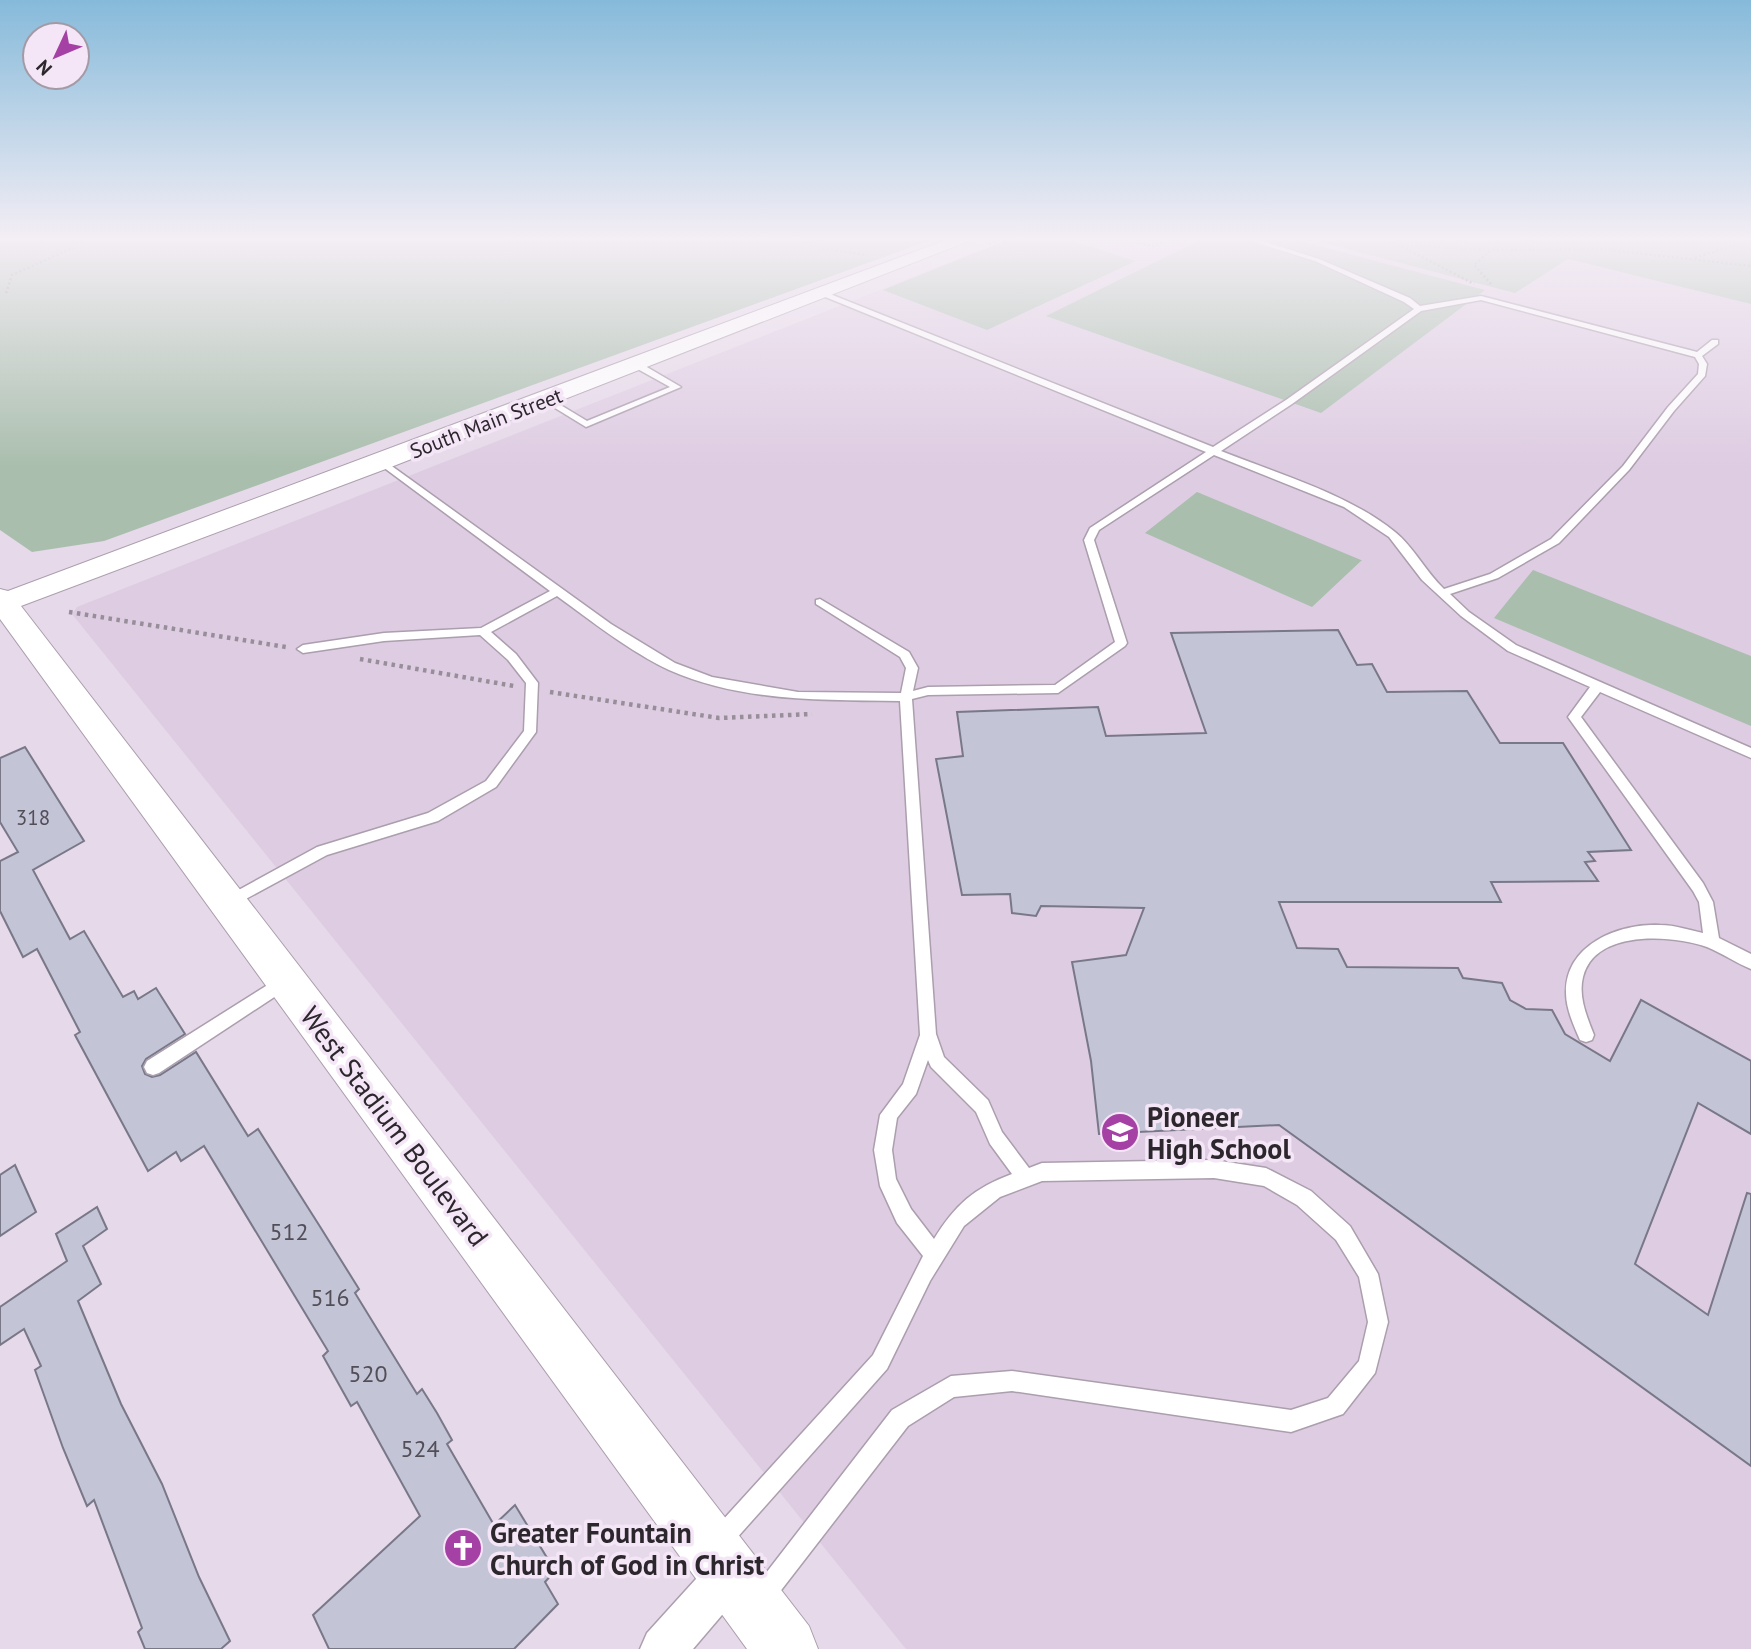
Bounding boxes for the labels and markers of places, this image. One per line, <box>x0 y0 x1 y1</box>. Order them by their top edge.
place label: Pioneer High School <box>1147 1098 1291 1167</box>
school or university icon: Pioneer High School <box>1099 1111 1141 1153</box>
place label: Greater Fountain Church of God in Christ <box>490 1514 765 1583</box>
church icon: Greater Fountain Church of God in Christ <box>442 1527 484 1569</box>

